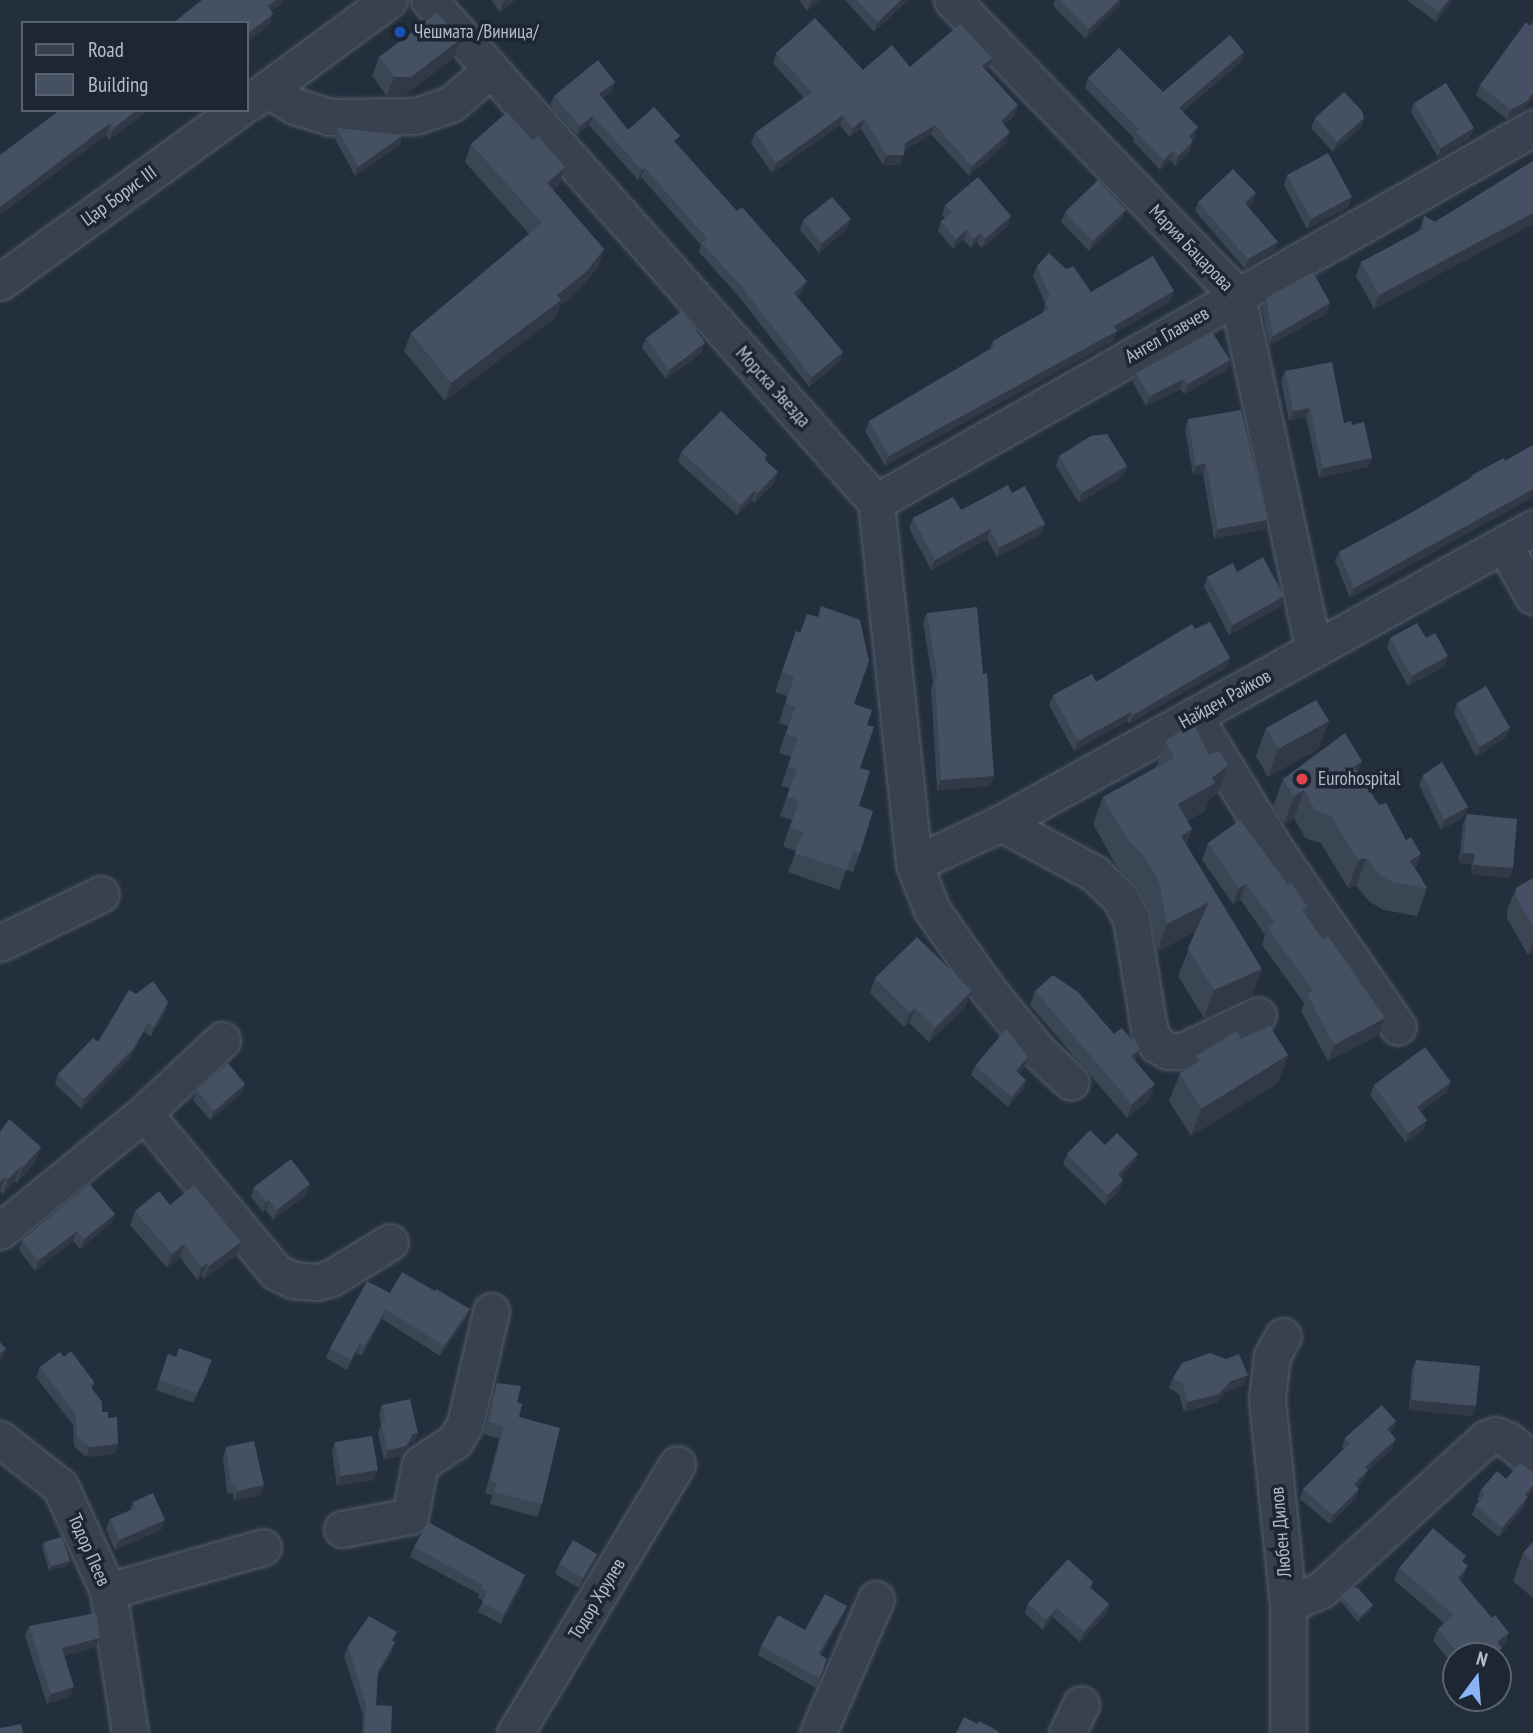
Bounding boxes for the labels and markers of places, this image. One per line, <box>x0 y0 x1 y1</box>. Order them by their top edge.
place label: Чешмата /Виница/ <box>414 21 539 43</box>
marker: Чешмата /Виница/ <box>392 24 408 40</box>
place label: Eurohospital <box>1318 768 1400 790</box>
marker: Eurohospital <box>1292 769 1312 789</box>

